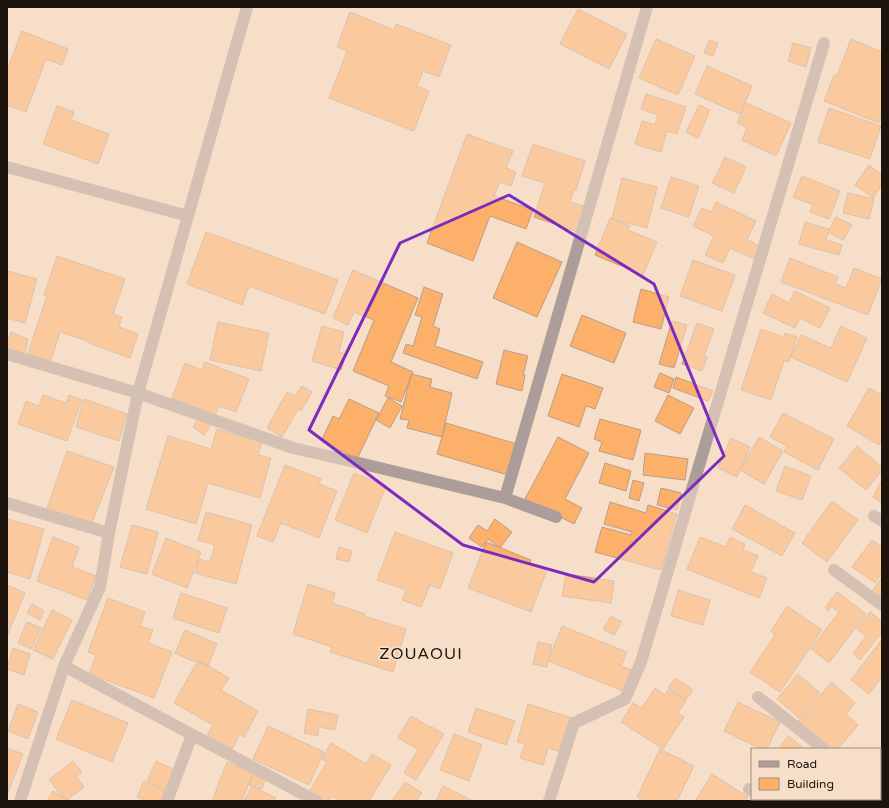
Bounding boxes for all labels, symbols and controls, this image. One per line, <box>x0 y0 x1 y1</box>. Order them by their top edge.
district label: ZOUAOUI <box>379 644 463 664</box>
legend <box>751 748 881 800</box>
text: Road <box>787 757 817 771</box>
text: Building <box>787 777 834 791</box>

